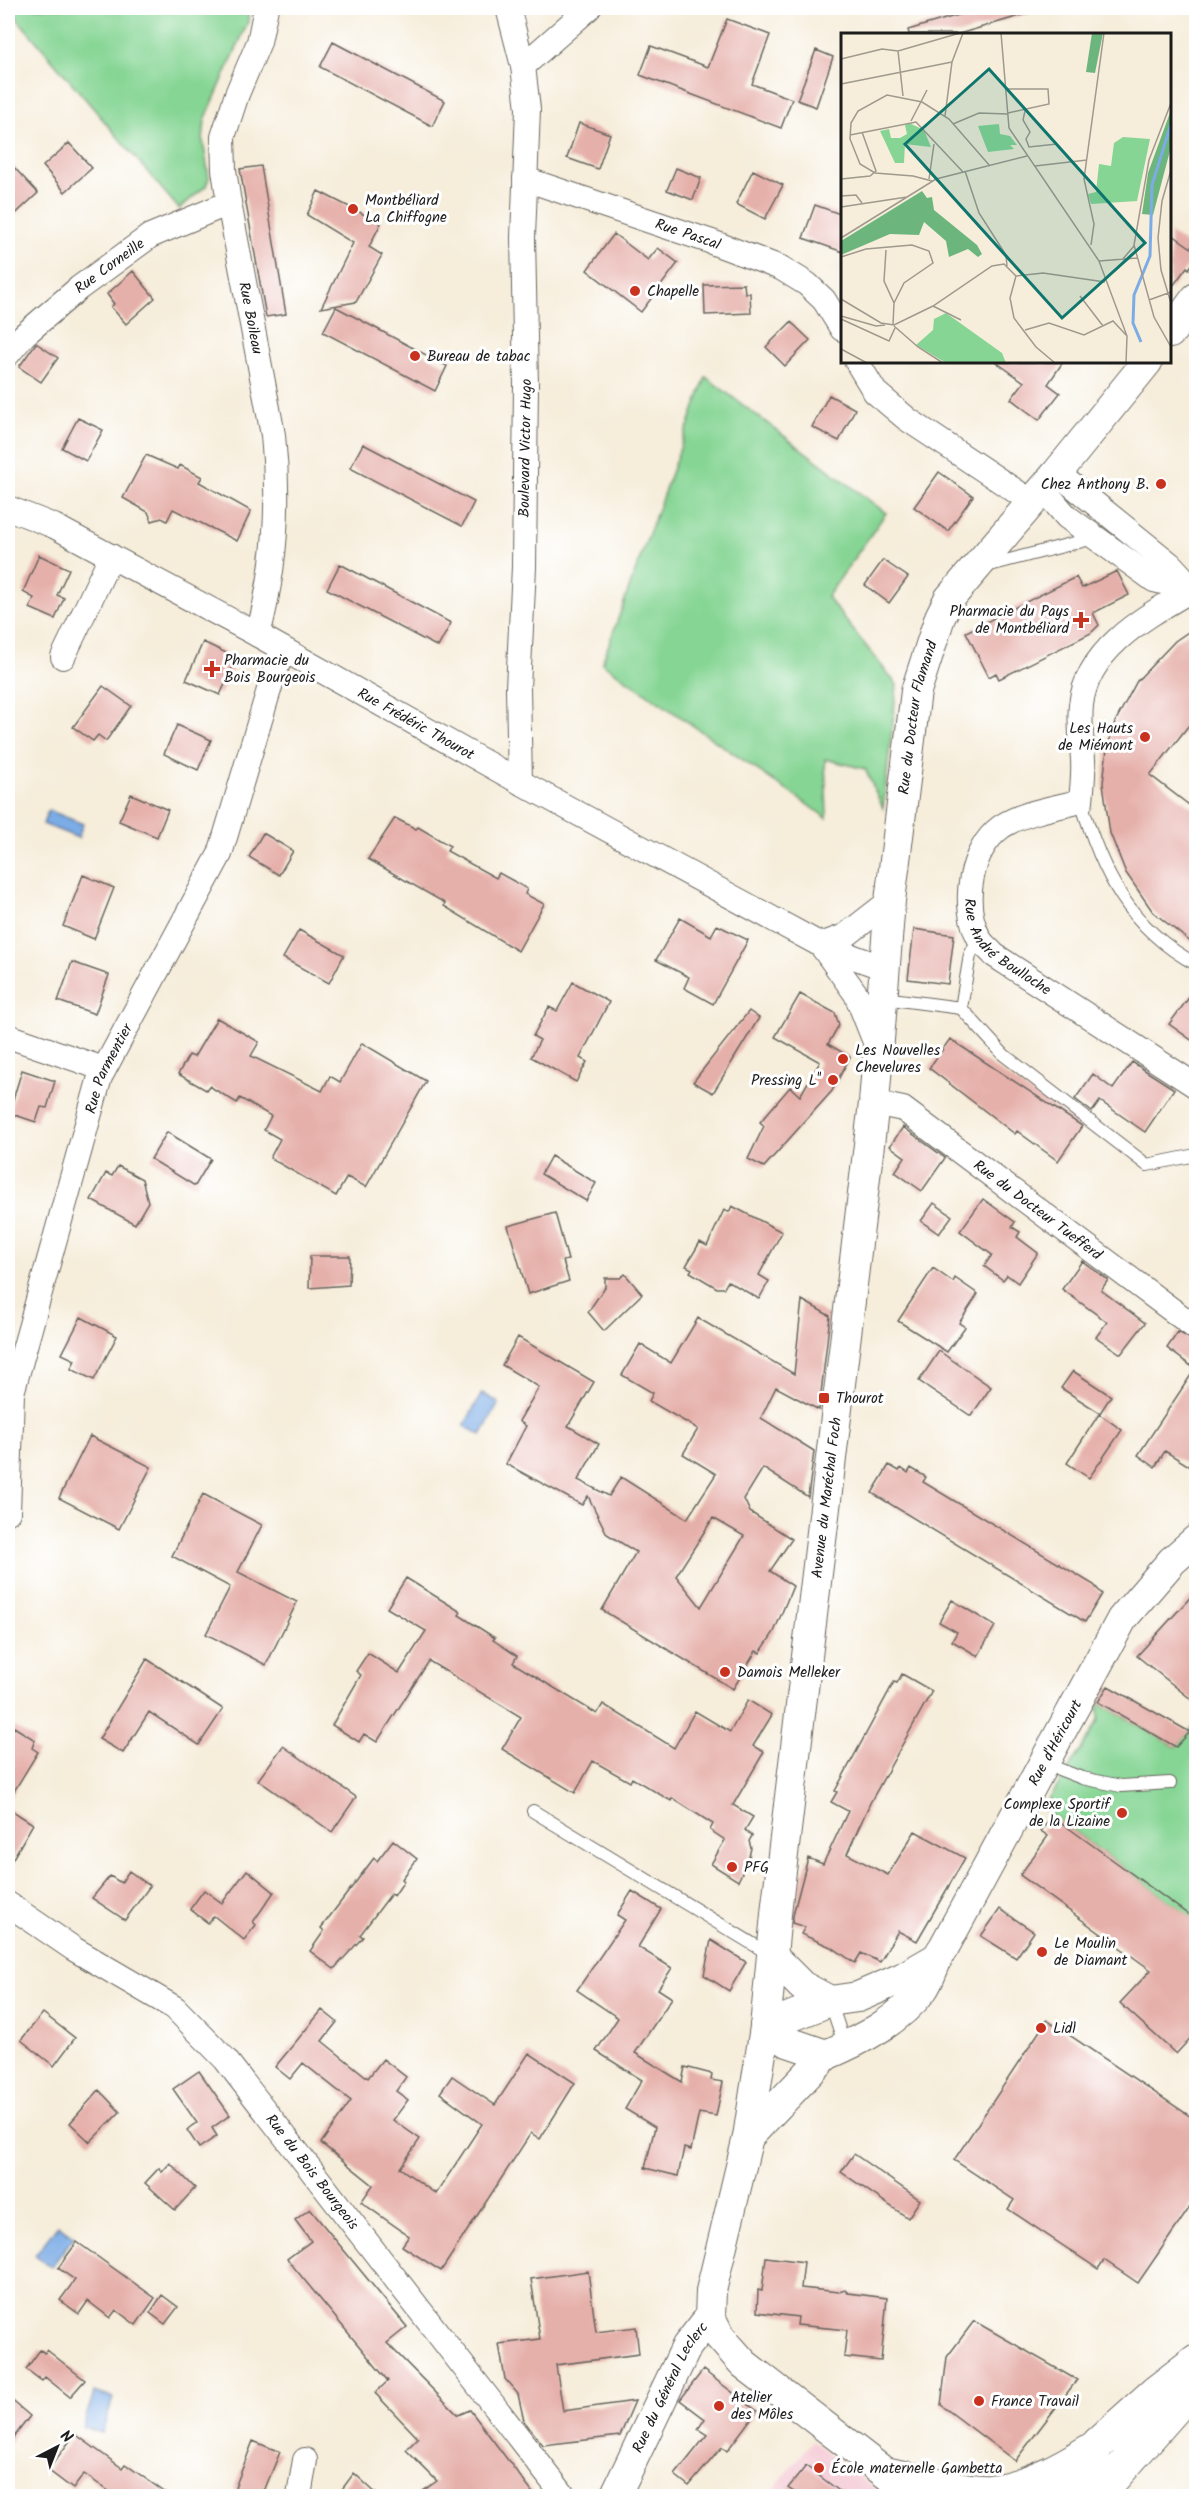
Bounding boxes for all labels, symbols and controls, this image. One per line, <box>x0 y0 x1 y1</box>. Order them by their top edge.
inset map <box>841 33 1171 363</box>
place label: Montbéliard La Chiffogne <box>365 189 447 230</box>
marker: Montbéliard La Chiffogne <box>346 202 360 216</box>
street label: Rue Pascal <box>652 213 724 257</box>
street label: Rue Corneille <box>70 232 150 300</box>
street label: Rue Boileau <box>231 280 269 356</box>
place label: Chapelle <box>647 280 699 304</box>
marker: Chapelle <box>628 284 642 298</box>
place label: Bureau de tabac <box>427 345 531 369</box>
marker: Bureau de tabac <box>408 349 422 363</box>
street label: Boulevard Victor Hugo <box>513 378 539 518</box>
place label: Chez Anthony B. <box>1041 473 1149 497</box>
marker: Chez Anthony B. <box>1154 477 1168 491</box>
place label: Pharmacie du Pays de Montbéliard <box>950 600 1070 641</box>
marker: Pharmacie du Pays de Montbéliard <box>1074 613 1088 627</box>
street label: Rue du Docteur Flamand <box>892 637 945 796</box>
place label: Pharmacie du Bois Bourgeois <box>224 649 316 690</box>
marker: Pharmacie du Bois Bourgeois <box>205 662 219 676</box>
street label: Rue Frédéric Thourot <box>353 682 479 767</box>
place label: Les Hauts de Miémont <box>1058 717 1134 758</box>
marker: Les Hauts de Miémont <box>1138 730 1152 744</box>
street label: Rue André Boulloche <box>957 898 1056 1002</box>
street label: Rue Parmentier <box>79 1019 140 1117</box>
place label: Les Nouvelles Chevelures <box>855 1039 941 1080</box>
marker: Les Nouvelles Chevelures <box>836 1052 850 1066</box>
place label: Pressing L'' <box>751 1069 822 1093</box>
marker: Pressing L'' <box>826 1073 840 1087</box>
street label: Rue du Docteur Tuefferd <box>968 1154 1107 1267</box>
place label: Thourot <box>836 1387 884 1411</box>
marker: Thourot <box>817 1391 831 1405</box>
street label: Avenue du Maréchal Foch <box>806 1416 849 1580</box>
place label: Damois Melleker <box>737 1661 841 1685</box>
marker: Damois Melleker <box>718 1665 732 1679</box>
street label: Rue d'Héricourt <box>1023 1695 1089 1791</box>
place label: Complexe Sportif de la Lizaine <box>1004 1793 1111 1834</box>
marker: Complexe Sportif de la Lizaine <box>1115 1806 1129 1820</box>
place label: PFG <box>744 1856 769 1880</box>
marker: PFG <box>725 1860 739 1874</box>
place label: Le Moulin de Diamant <box>1054 1932 1128 1973</box>
marker: Le Moulin de Diamant <box>1035 1945 1049 1959</box>
place label: Lidl <box>1053 2017 1076 2041</box>
marker: Lidl <box>1034 2021 1048 2035</box>
street label: Rue du Bois Bourgeois <box>259 2109 365 2236</box>
street label: Rue du Général Leclerc <box>626 2317 715 2457</box>
place label: Atelier des Môles <box>731 2386 794 2427</box>
place label: France Travail <box>991 2390 1079 2414</box>
marker: France Travail <box>972 2394 986 2408</box>
marker: Atelier des Môles <box>712 2399 726 2413</box>
north arrow <box>27 2417 87 2477</box>
text: N <box>54 2424 78 2450</box>
place label: École maternelle Gambetta <box>831 2457 1002 2481</box>
marker: École maternelle Gambetta <box>812 2461 826 2475</box>

